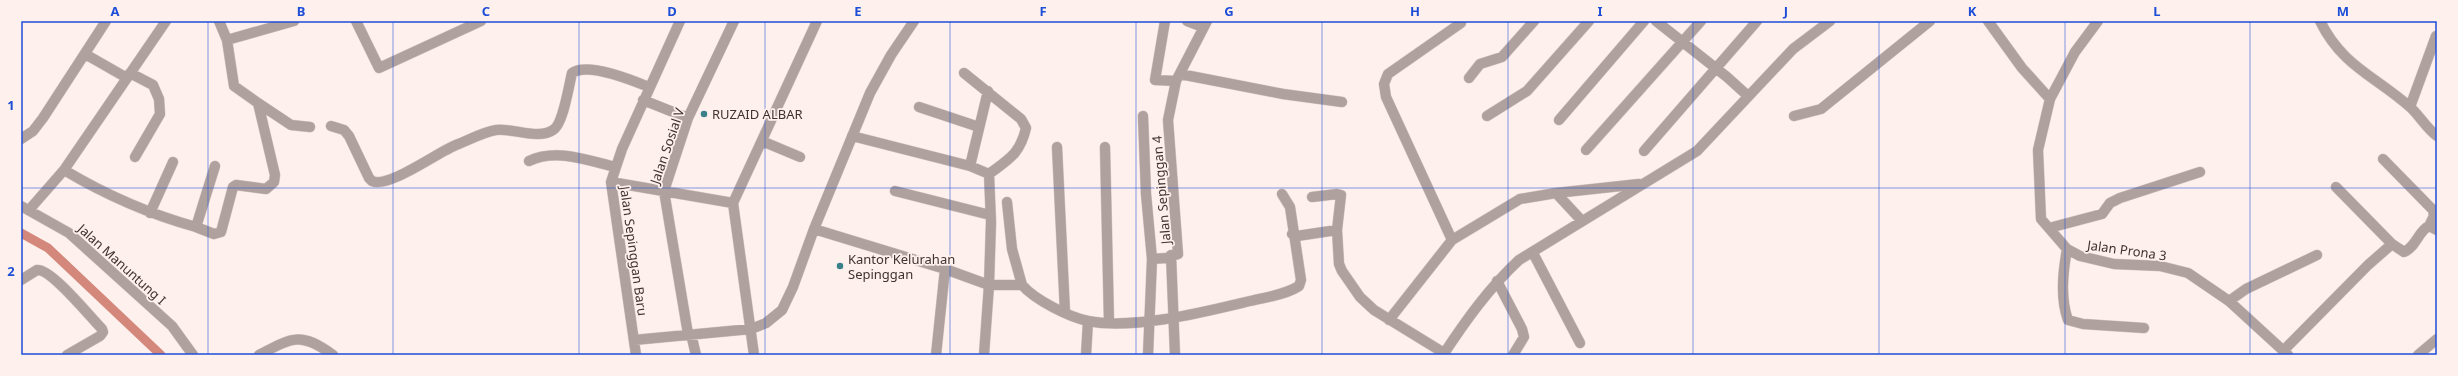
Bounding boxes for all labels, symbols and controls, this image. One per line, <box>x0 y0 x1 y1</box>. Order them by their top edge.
text: A <box>111 2 120 20</box>
text: B <box>297 2 305 20</box>
text: C <box>482 2 490 20</box>
text: D <box>667 2 677 20</box>
text: E <box>854 2 862 20</box>
text: F <box>1039 2 1047 20</box>
text: G <box>1224 2 1234 20</box>
text: H <box>1410 2 1420 20</box>
text: I <box>1597 2 1603 20</box>
text: J <box>1783 2 1788 20</box>
text: K <box>1968 2 1977 20</box>
text: L <box>2153 2 2161 20</box>
text: M <box>2337 2 2349 20</box>
text: 1 <box>7 96 15 114</box>
street label: Jalan Sosial V <box>645 105 688 188</box>
place label: RUZAID ALBAR <box>712 105 803 123</box>
marker: RUZAID ALBAR <box>699 109 709 119</box>
street label: Jalan Sepinggan 4 <box>1147 134 1175 247</box>
street label: Jalan Sepinggan Baru <box>616 183 652 317</box>
street label: Jalan Manuntung I <box>73 218 170 308</box>
street label: Jalan Prona 3 <box>2084 235 2168 264</box>
place label: Kantor Kelurahan Sepinggan <box>848 250 955 283</box>
marker: Kantor Kelurahan Sepinggan <box>835 261 845 271</box>
text: 2 <box>7 262 15 280</box>

